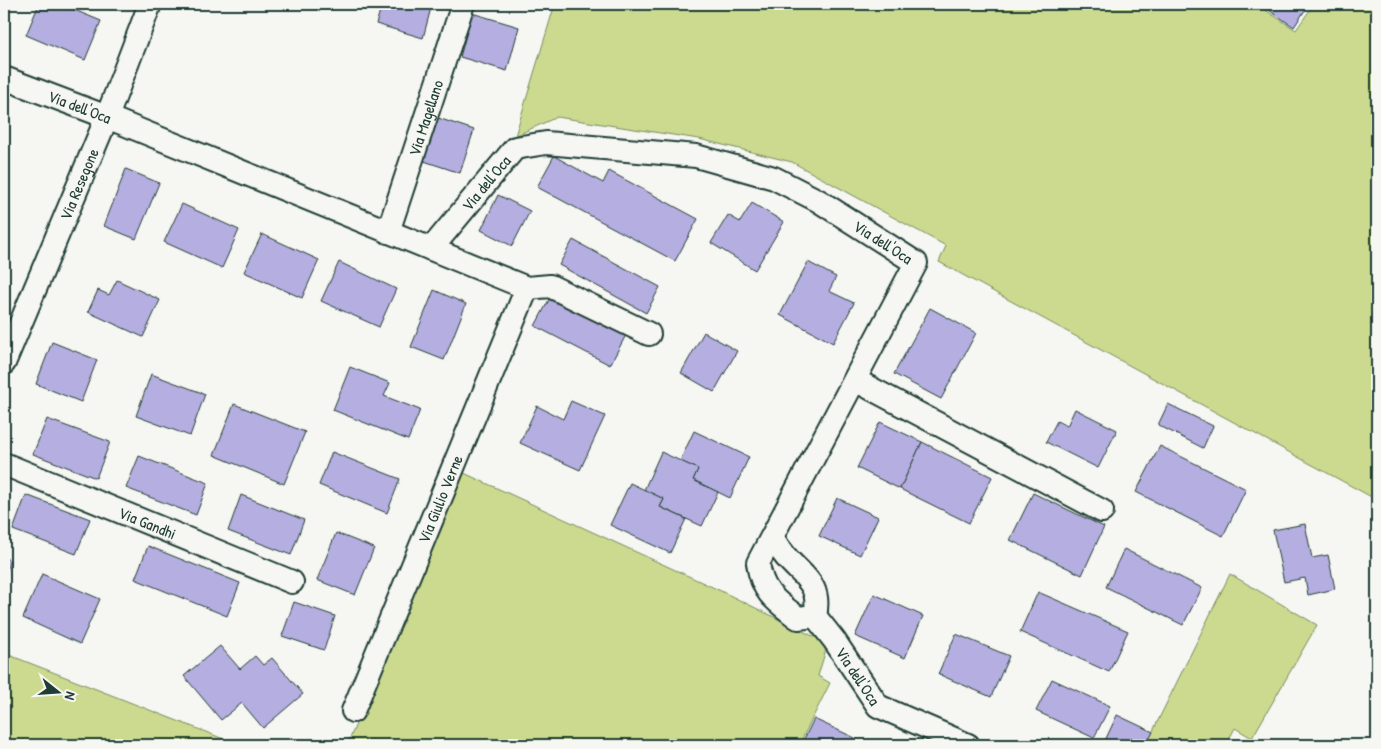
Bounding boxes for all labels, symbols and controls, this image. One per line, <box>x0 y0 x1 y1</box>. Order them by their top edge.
street label: Via Magellano <box>403 77 448 159</box>
street label: Via dell'Oca <box>45 85 115 129</box>
street label: Via Resegone <box>54 144 104 223</box>
street label: Via dell'Oca <box>456 150 516 215</box>
street label: Via dell'Oca <box>849 215 917 269</box>
street label: Via Giulio Verne <box>412 451 468 546</box>
street label: Via Gandhi <box>115 501 180 544</box>
street label: Via dell'Oca <box>831 642 886 710</box>
north arrow <box>32 666 82 716</box>
text: N <box>61 690 81 703</box>

